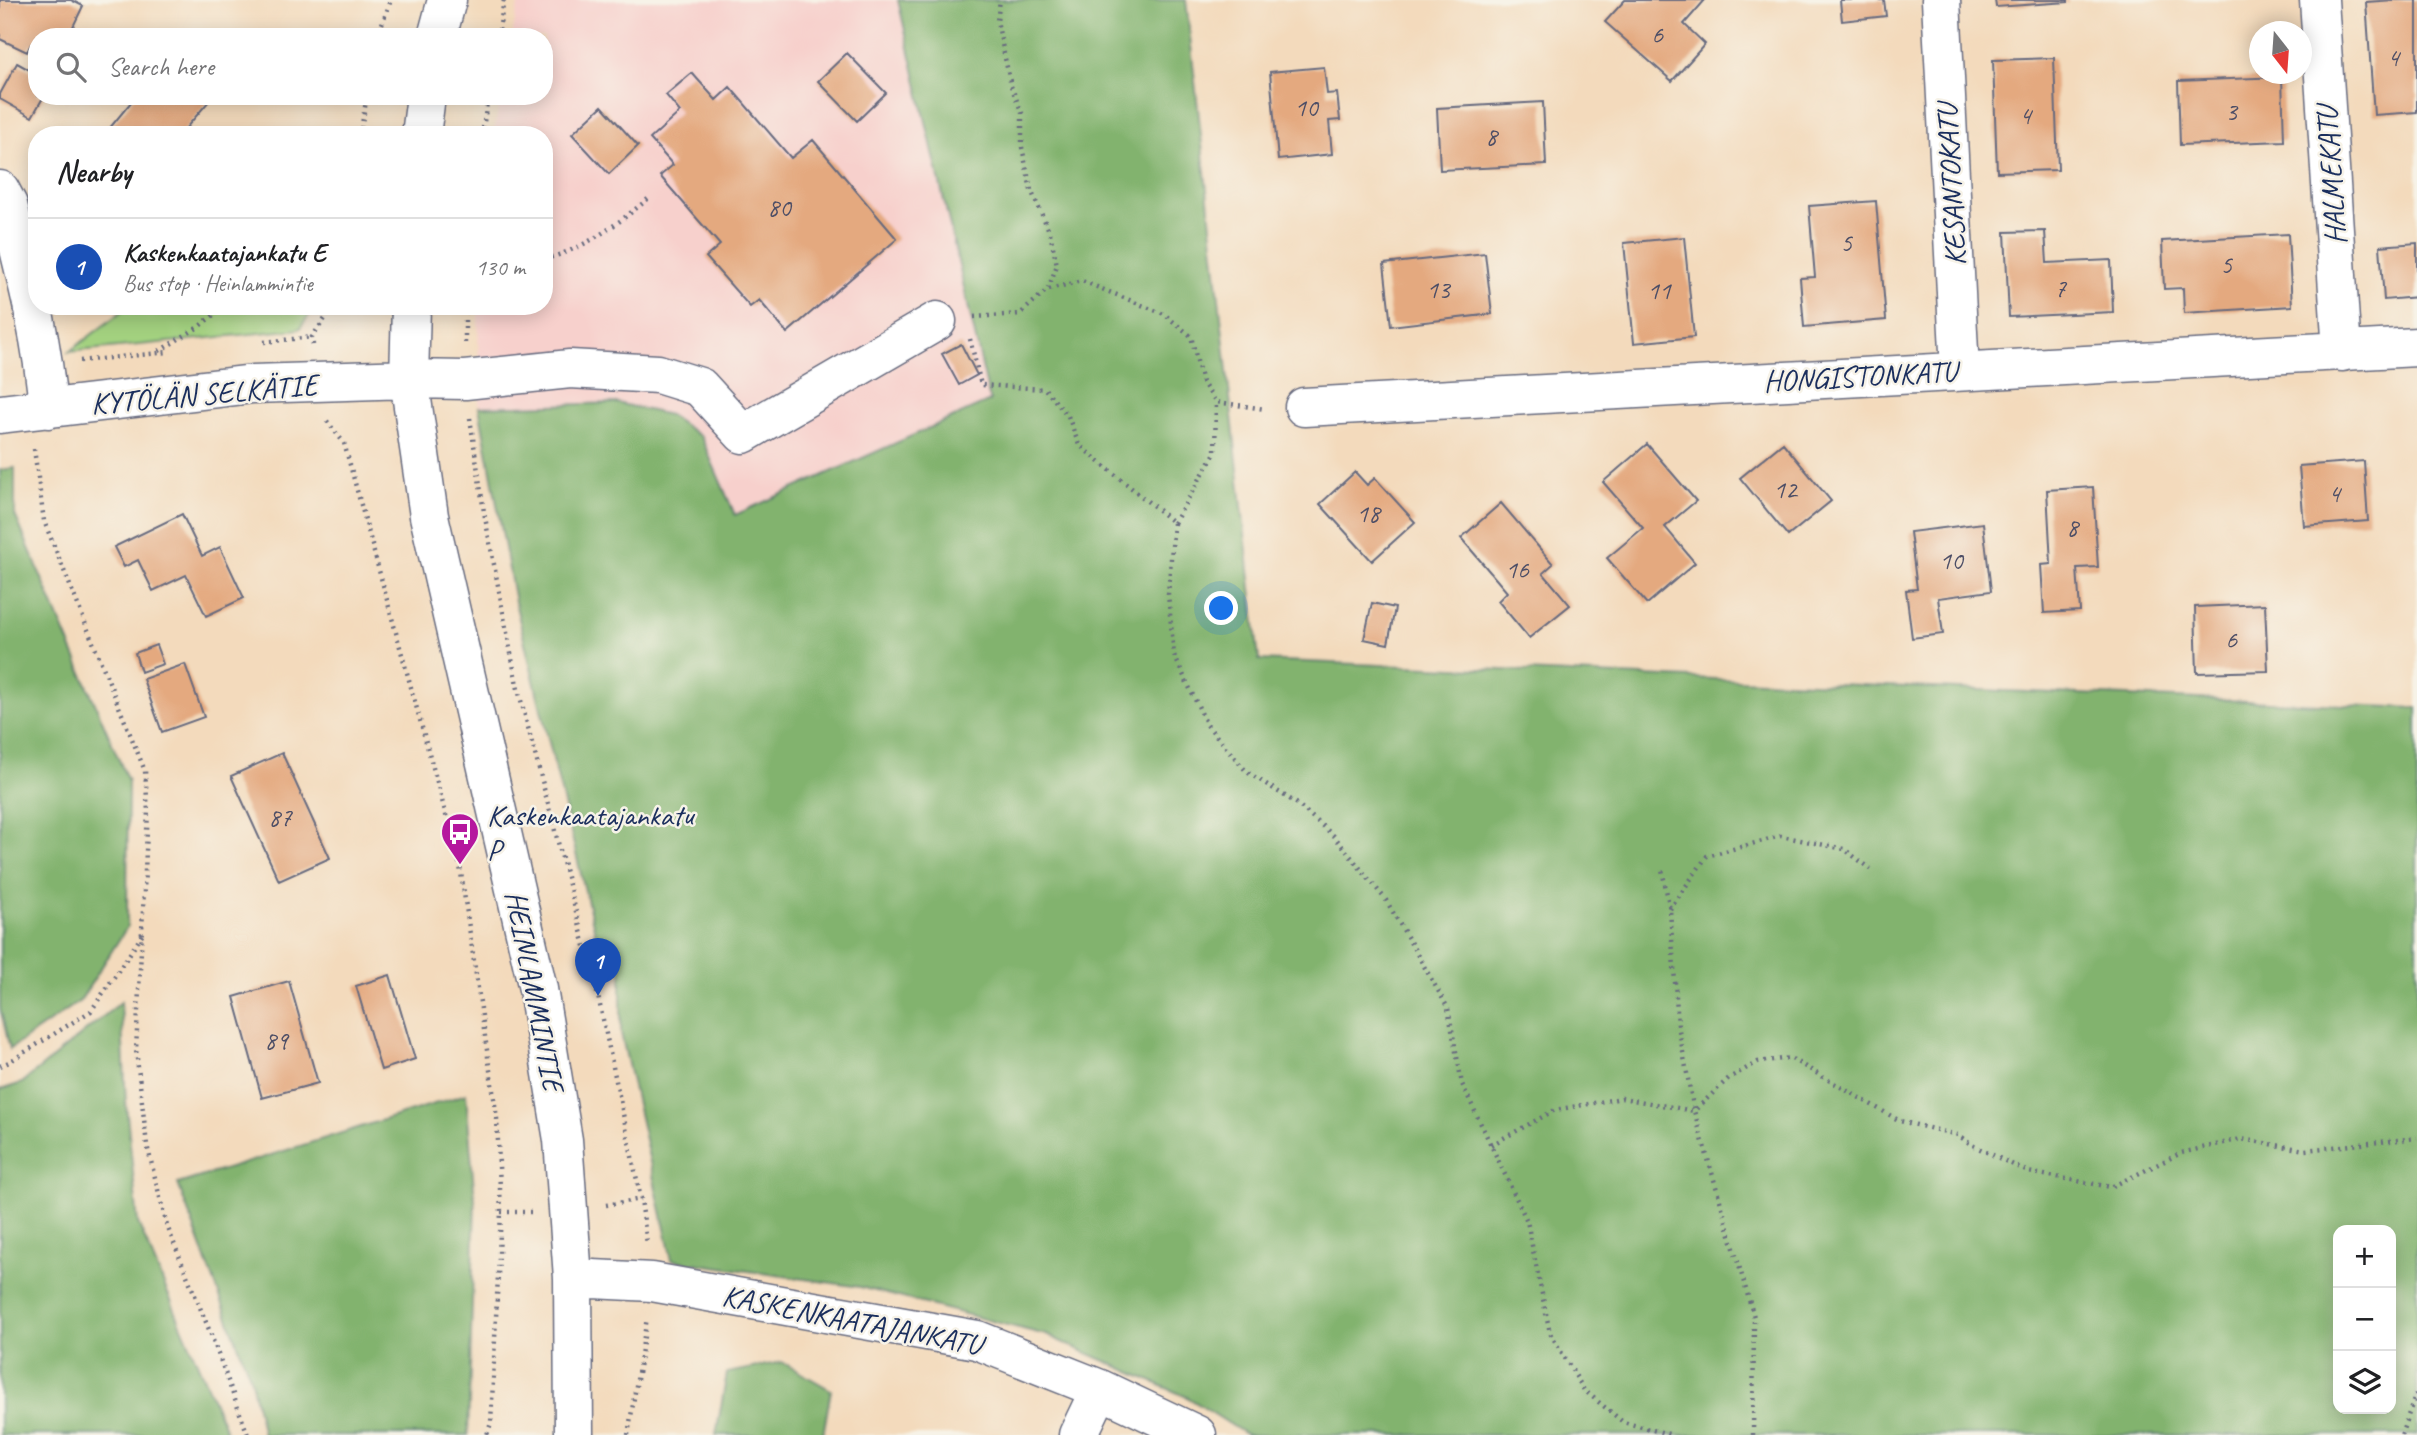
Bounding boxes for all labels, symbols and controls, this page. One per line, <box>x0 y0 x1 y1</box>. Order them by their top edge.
house number: 6 <box>1651 18 1664 51</box>
north arrow <box>2249 21 2312 84</box>
search box <box>28 28 553 105</box>
house number: 4 <box>2387 41 2401 74</box>
icon: search <box>52 48 90 86</box>
text: Search here <box>108 50 214 83</box>
house number: 10 <box>1294 91 1320 124</box>
house number: 3 <box>2225 95 2239 128</box>
street label: KESANTOKATU <box>1928 99 1974 267</box>
house number: 4 <box>2019 99 2033 132</box>
street label: HALMEKATU <box>2307 100 2355 246</box>
house number: 8 <box>1485 120 1499 153</box>
text: Nearby <box>56 153 132 191</box>
house number: 80 <box>767 191 793 224</box>
house number: 5 <box>1840 226 1853 259</box>
text: Kaskenkaatajankatu E <box>123 236 326 269</box>
house number: 5 <box>2220 248 2233 281</box>
text: 1 <box>74 253 84 282</box>
text: 130 m <box>476 253 525 282</box>
text: Bus stop · Heinlammintie <box>123 269 313 298</box>
house number: 7 <box>2054 272 2067 305</box>
house number: 13 <box>1426 273 1452 306</box>
house number: 11 <box>1647 274 1672 307</box>
street label: HONGISTONKATU <box>1763 352 1962 400</box>
street label: KYTÖLÄN SELKÄTIE <box>89 365 322 423</box>
house number: 12 <box>1773 473 1799 506</box>
house number: 4 <box>2328 477 2342 510</box>
house number: 18 <box>1356 497 1382 530</box>
house number: 8 <box>2066 511 2080 544</box>
house number: 10 <box>1939 544 1965 577</box>
house number: 16 <box>1505 553 1530 586</box>
your location <box>1204 591 1238 625</box>
house number: 6 <box>2225 623 2238 656</box>
place label: Kaskenkaatajankatu P <box>487 796 696 868</box>
house number: 87 <box>268 801 293 834</box>
bus stop icon: Kaskenkaatajankatu P <box>439 811 481 866</box>
street label: HEINLAMMINTIE <box>497 888 574 1098</box>
pin: 1 <box>575 938 621 996</box>
house number: 89 <box>264 1024 290 1057</box>
map controls <box>2333 1225 2396 1414</box>
button: + <box>2333 1225 2396 1288</box>
street label: KASKENKAATAJANKATU <box>719 1276 989 1365</box>
button: − <box>2333 1288 2396 1351</box>
button: layers <box>2333 1351 2396 1414</box>

